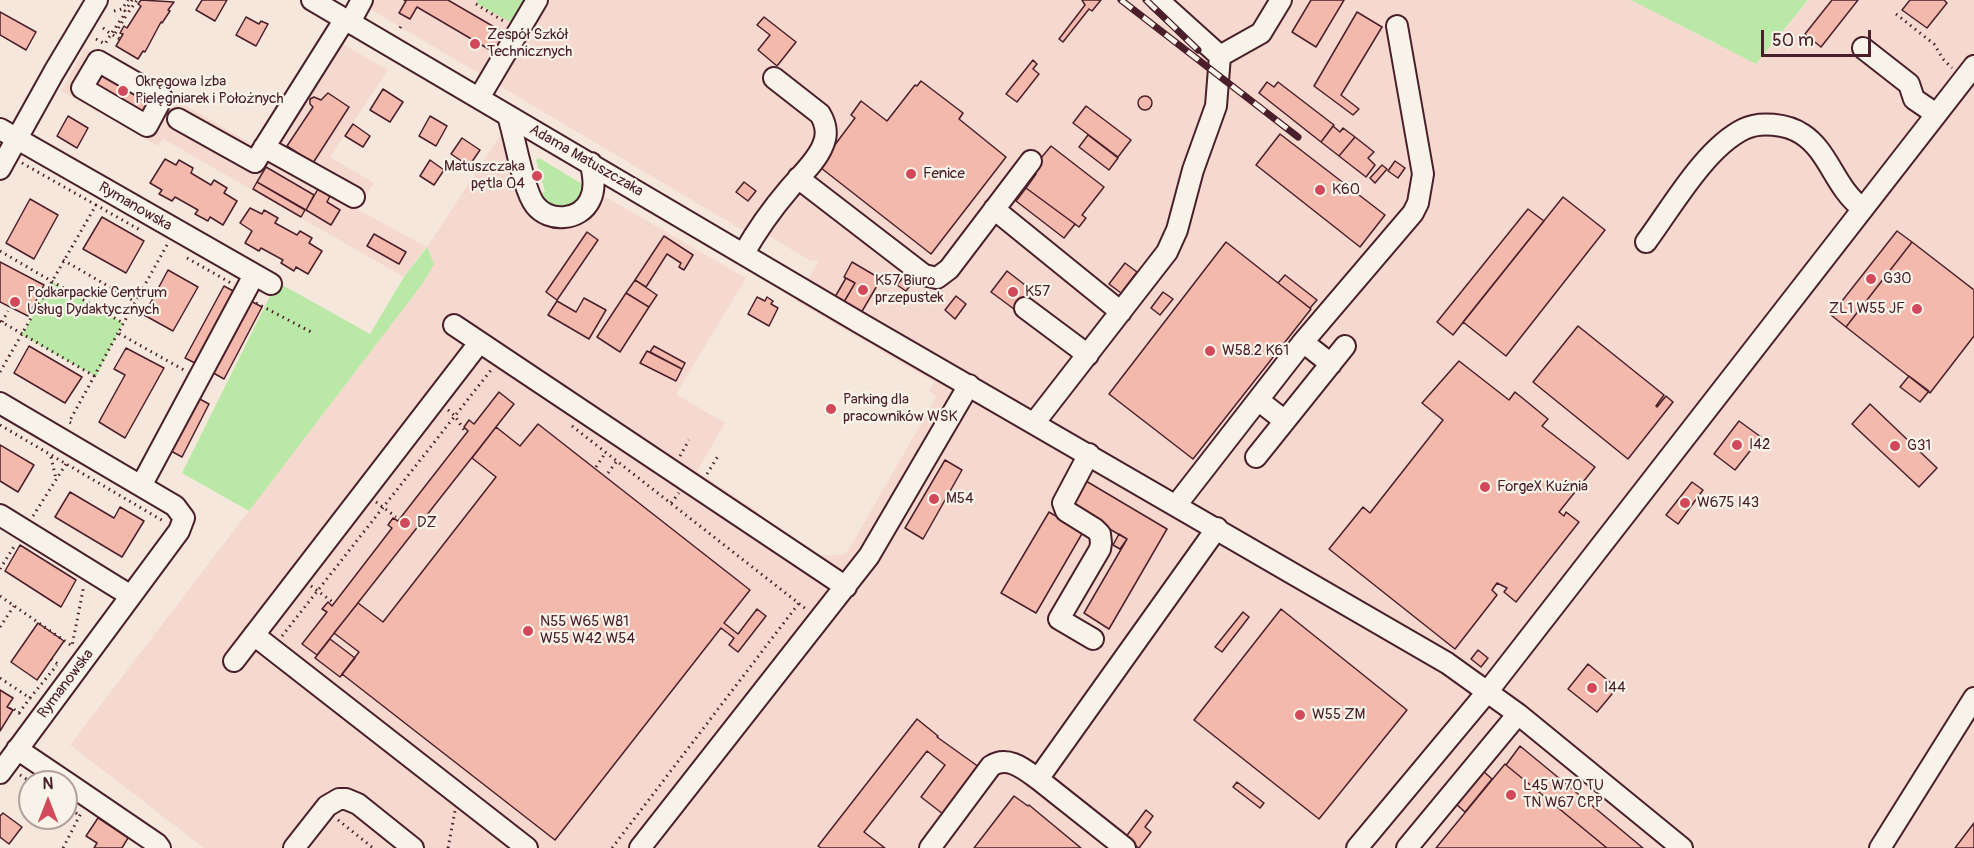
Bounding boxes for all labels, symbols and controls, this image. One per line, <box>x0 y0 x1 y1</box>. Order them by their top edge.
scale bar <box>1764 18 1874 56</box>
place label: Zespół Szkół Technicznych <box>487 26 572 61</box>
text: 50 m <box>1772 29 1814 52</box>
marker: Zespół Szkół Technicznych <box>468 37 482 51</box>
place label: Okręgowa Izba Pielęgniarek i Położnych <box>135 73 284 108</box>
marker: Okręgowa Izba Pielęgniarek i Położnych <box>116 84 130 98</box>
street label: Adama Matuszczaka <box>526 121 646 201</box>
place label: Matuszczaka pętla 04 <box>444 158 525 193</box>
place label: Fenice <box>923 165 965 183</box>
marker: Fenice <box>904 167 918 181</box>
marker: Matuszczaka pętla 04 <box>530 169 544 183</box>
street label: Rymanowska <box>95 179 175 235</box>
place label: K60 <box>1332 181 1360 199</box>
marker: K60 <box>1313 183 1327 197</box>
place label: G30 <box>1883 270 1912 288</box>
place label: K57 Biuro przepustek <box>875 272 944 307</box>
marker: G30 <box>1864 272 1878 286</box>
marker: K57 Biuro przepustek <box>856 283 870 297</box>
place label: K57 <box>1025 283 1050 301</box>
place label: Podkarpackie Centrum Usług Dydaktycznych <box>27 284 167 319</box>
marker: K57 <box>1006 285 1020 299</box>
marker: Podkarpackie Centrum Usług Dydaktycznych <box>8 295 22 309</box>
place label: ZL1 W55 JF <box>1829 300 1905 318</box>
marker: ZL1 W55 JF <box>1910 302 1924 316</box>
place label: W58.2 K61 <box>1222 342 1289 360</box>
marker: W58.2 K61 <box>1203 344 1217 358</box>
place label: Parking dla pracowników WSK <box>843 391 958 426</box>
marker: Parking dla pracowników WSK <box>824 402 838 416</box>
place label: I42 <box>1749 436 1770 454</box>
place label: G31 <box>1907 437 1931 455</box>
marker: I42 <box>1730 438 1744 452</box>
marker: G31 <box>1888 439 1902 453</box>
place label: ForgeX Kuźnia <box>1497 478 1588 496</box>
marker: ForgeX Kuźnia <box>1478 480 1492 494</box>
place label: M54 <box>946 490 974 508</box>
marker: M54 <box>927 492 941 506</box>
place label: W675 I43 <box>1697 494 1759 512</box>
marker: W675 I43 <box>1678 496 1692 510</box>
place label: DZ <box>417 514 437 532</box>
marker: DZ <box>398 516 412 530</box>
place label: N55 W65 W81 W55 W42 W54 <box>540 613 635 648</box>
marker: N55 W65 W81 W55 W42 W54 <box>521 624 535 638</box>
street label: Rymanowska <box>34 646 98 722</box>
place label: I44 <box>1604 679 1626 697</box>
marker: I44 <box>1585 681 1599 695</box>
place label: W55 ZM <box>1312 706 1365 724</box>
marker: W55 ZM <box>1293 708 1307 722</box>
north arrow <box>18 770 78 830</box>
text: N <box>43 774 53 794</box>
place label: L45 W70 TU TN W67 CPP <box>1523 777 1604 812</box>
marker: L45 W70 TU TN W67 CPP <box>1504 788 1518 802</box>

